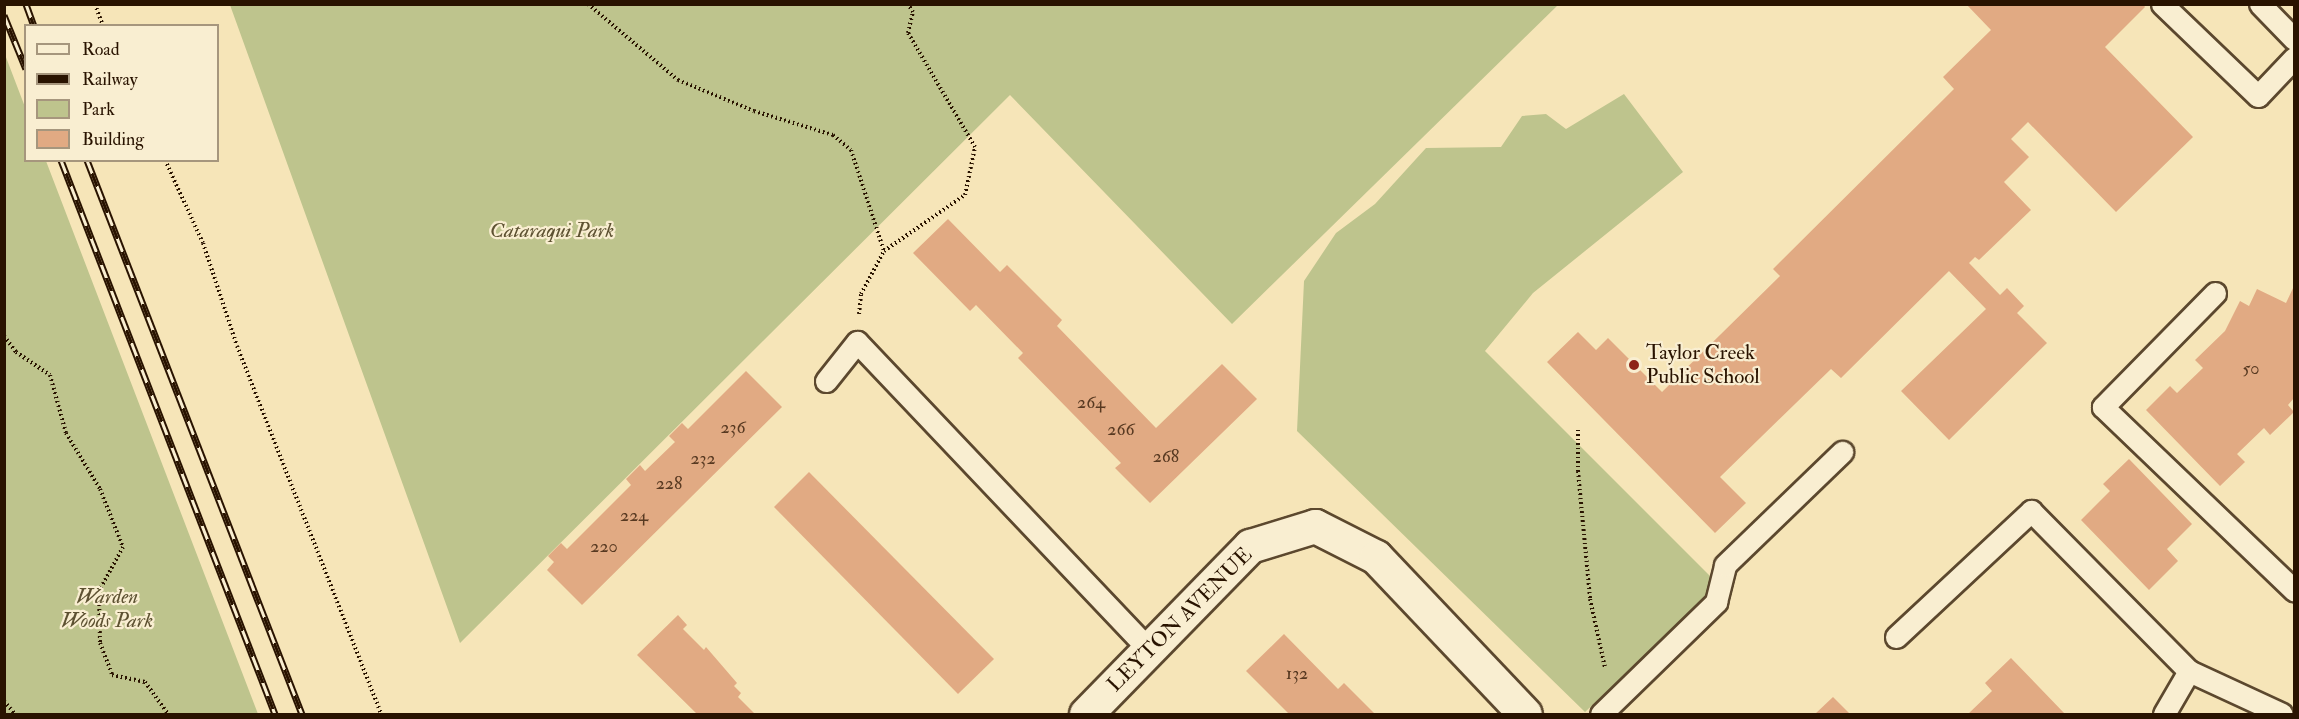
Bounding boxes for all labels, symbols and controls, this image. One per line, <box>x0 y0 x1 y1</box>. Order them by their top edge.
legend <box>24 24 219 162</box>
text: Road <box>82 38 120 61</box>
text: Railway <box>82 68 138 91</box>
text: Park <box>82 98 115 121</box>
text: Building <box>82 128 144 151</box>
park label: Cataraqui Park <box>490 218 614 244</box>
place label: Taylor Creek Public School <box>1646 340 1760 390</box>
marker: Taylor Creek Public School <box>1627 358 1641 372</box>
house number: 50 <box>2243 358 2259 380</box>
house number: 264 <box>1077 392 1105 414</box>
house number: 236 <box>720 417 746 439</box>
house number: 266 <box>1107 419 1135 441</box>
house number: 268 <box>1153 446 1179 468</box>
house number: 232 <box>690 448 716 470</box>
house number: 228 <box>656 473 682 495</box>
house number: 224 <box>620 505 648 527</box>
house number: 220 <box>590 536 618 558</box>
street label: LEYTON AVENUE <box>1102 542 1258 698</box>
park label: Warden Woods Park <box>61 584 153 634</box>
house number: 132 <box>1286 663 1308 685</box>

